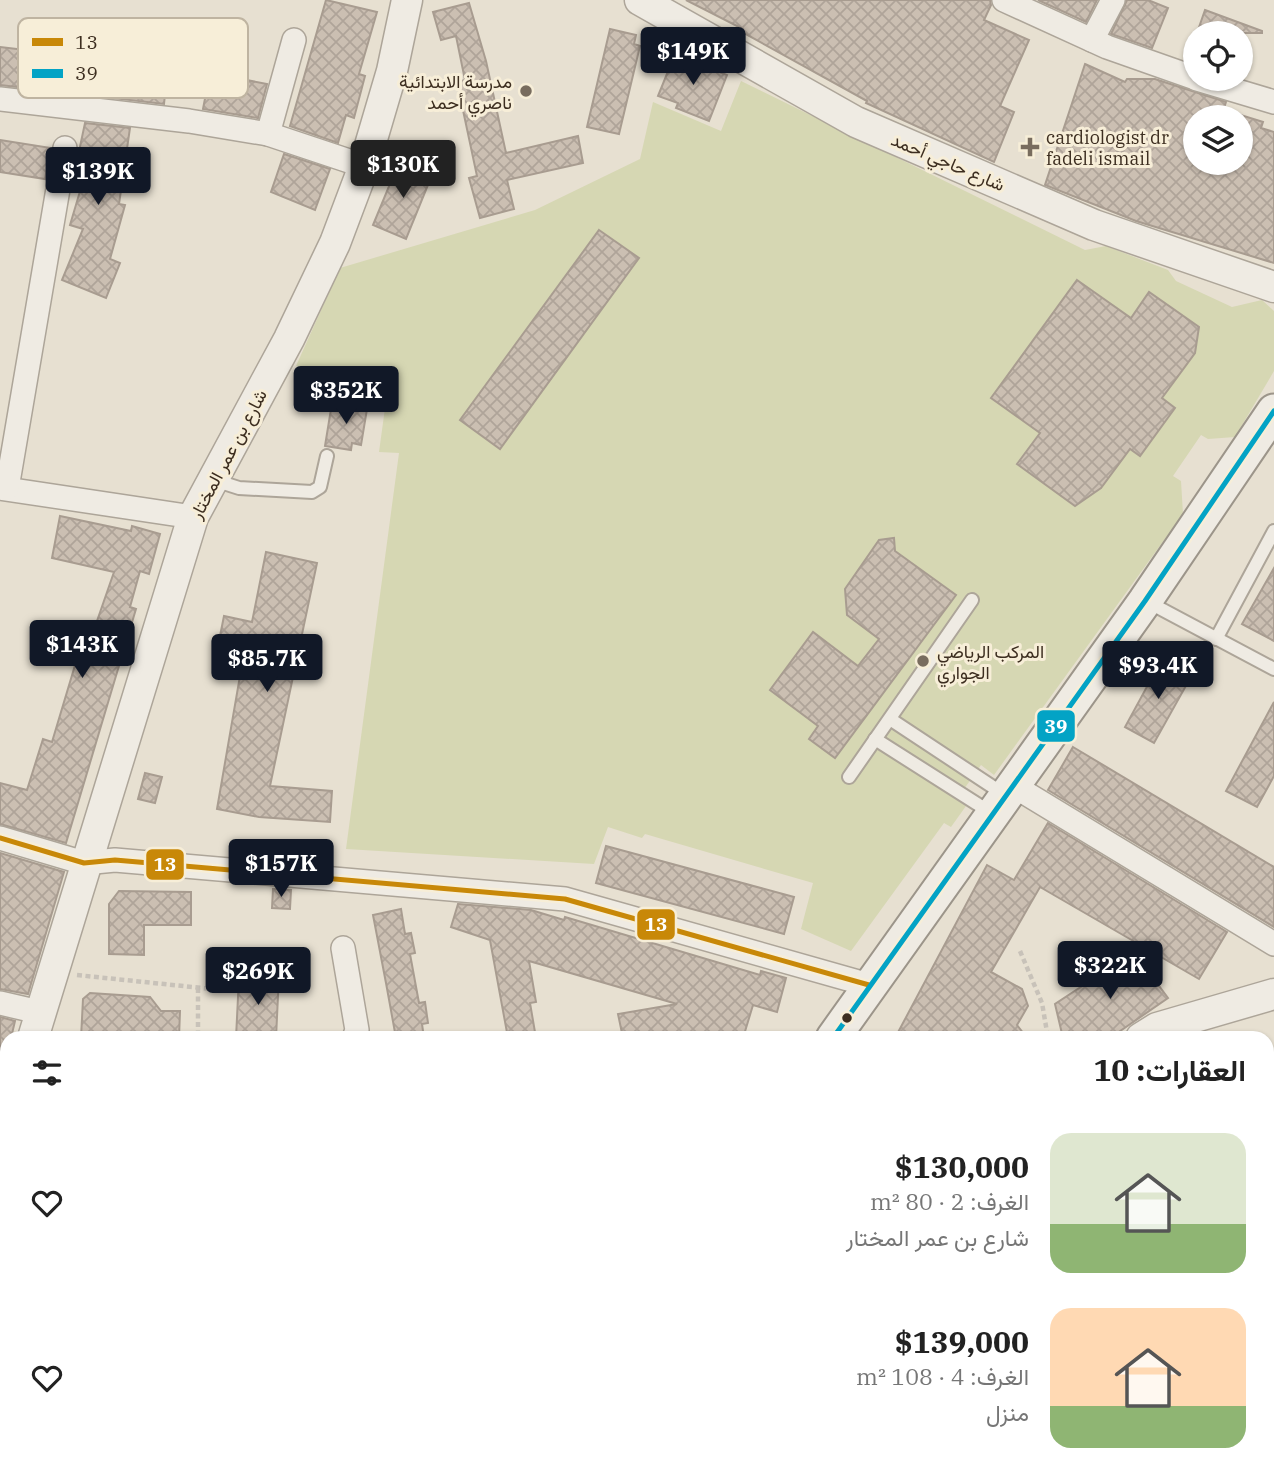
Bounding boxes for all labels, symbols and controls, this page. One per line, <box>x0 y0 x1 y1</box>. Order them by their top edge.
legend <box>18 18 248 98</box>
map controls <box>1183 21 1253 175</box>
button: locate <box>1183 21 1253 91</box>
pin: $149K <box>644 28 742 87</box>
text: 13 <box>75 30 98 54</box>
text: $149K <box>657 35 729 65</box>
text: 39 <box>75 61 98 85</box>
place label: مدرسة الابتدائية ناصري أحمد <box>399 70 512 118</box>
marker: مدرسة الابتدائية ناصري أحمد <box>518 83 534 99</box>
button: layers <box>1183 105 1253 175</box>
place label: cardiologist dr fadeli ismail <box>1046 126 1169 170</box>
street label: شارع حاجي أحمد <box>886 128 1008 200</box>
marker: cardiologist dr fadeli ismail <box>1020 137 1040 157</box>
pin: $130K <box>354 140 452 200</box>
pin: $139K <box>49 148 147 207</box>
text: $130K <box>367 148 439 178</box>
text: $139K <box>62 155 134 185</box>
pin: $352K <box>297 366 395 426</box>
text: $352K <box>310 374 382 404</box>
street label: شارع بن عمر المختار <box>184 385 273 524</box>
pin: $143K <box>33 620 131 680</box>
text: $143K <box>46 628 118 658</box>
pin: $85.7K <box>210 634 324 694</box>
place label: المركب الرياضي الجواري <box>937 640 1044 688</box>
text: $85.7K <box>227 642 307 672</box>
pin: $93.4K <box>1101 642 1215 701</box>
text: $93.4K <box>1118 649 1198 679</box>
marker: المركب الرياضي الجواري <box>915 653 931 669</box>
line badge: 39 <box>1036 709 1076 743</box>
text: 39 <box>1045 714 1067 738</box>
pin: $157K <box>232 839 330 899</box>
text: $157K <box>245 847 317 877</box>
line badge: 13 <box>145 848 185 881</box>
text: 13 <box>154 852 176 876</box>
line badge: 13 <box>636 908 676 941</box>
text: 13 <box>645 912 667 936</box>
pin: $322K <box>1061 942 1159 1001</box>
pin: $269K <box>209 948 307 1007</box>
text: $322K <box>1074 949 1146 979</box>
text: $269K <box>222 955 294 985</box>
unlabelled marker <box>840 1011 854 1025</box>
text: العقارات: 10 <box>1093 1050 1246 1089</box>
icon: filters <box>28 1054 66 1092</box>
text: $130,000 <box>895 1147 1029 1186</box>
icon: home <box>1106 1161 1190 1245</box>
icon: heart <box>28 1184 66 1222</box>
text: الغرف: 2 · 80 m² <box>870 1186 1029 1216</box>
text: شارع بن عمر المختار <box>846 1222 1029 1252</box>
text: $139,000 <box>895 1322 1029 1361</box>
icon: home <box>1106 1336 1190 1420</box>
icon: heart <box>28 1359 66 1397</box>
text: الغرف: 4 · 108 m² <box>856 1361 1029 1391</box>
text: منزل <box>986 1397 1029 1427</box>

